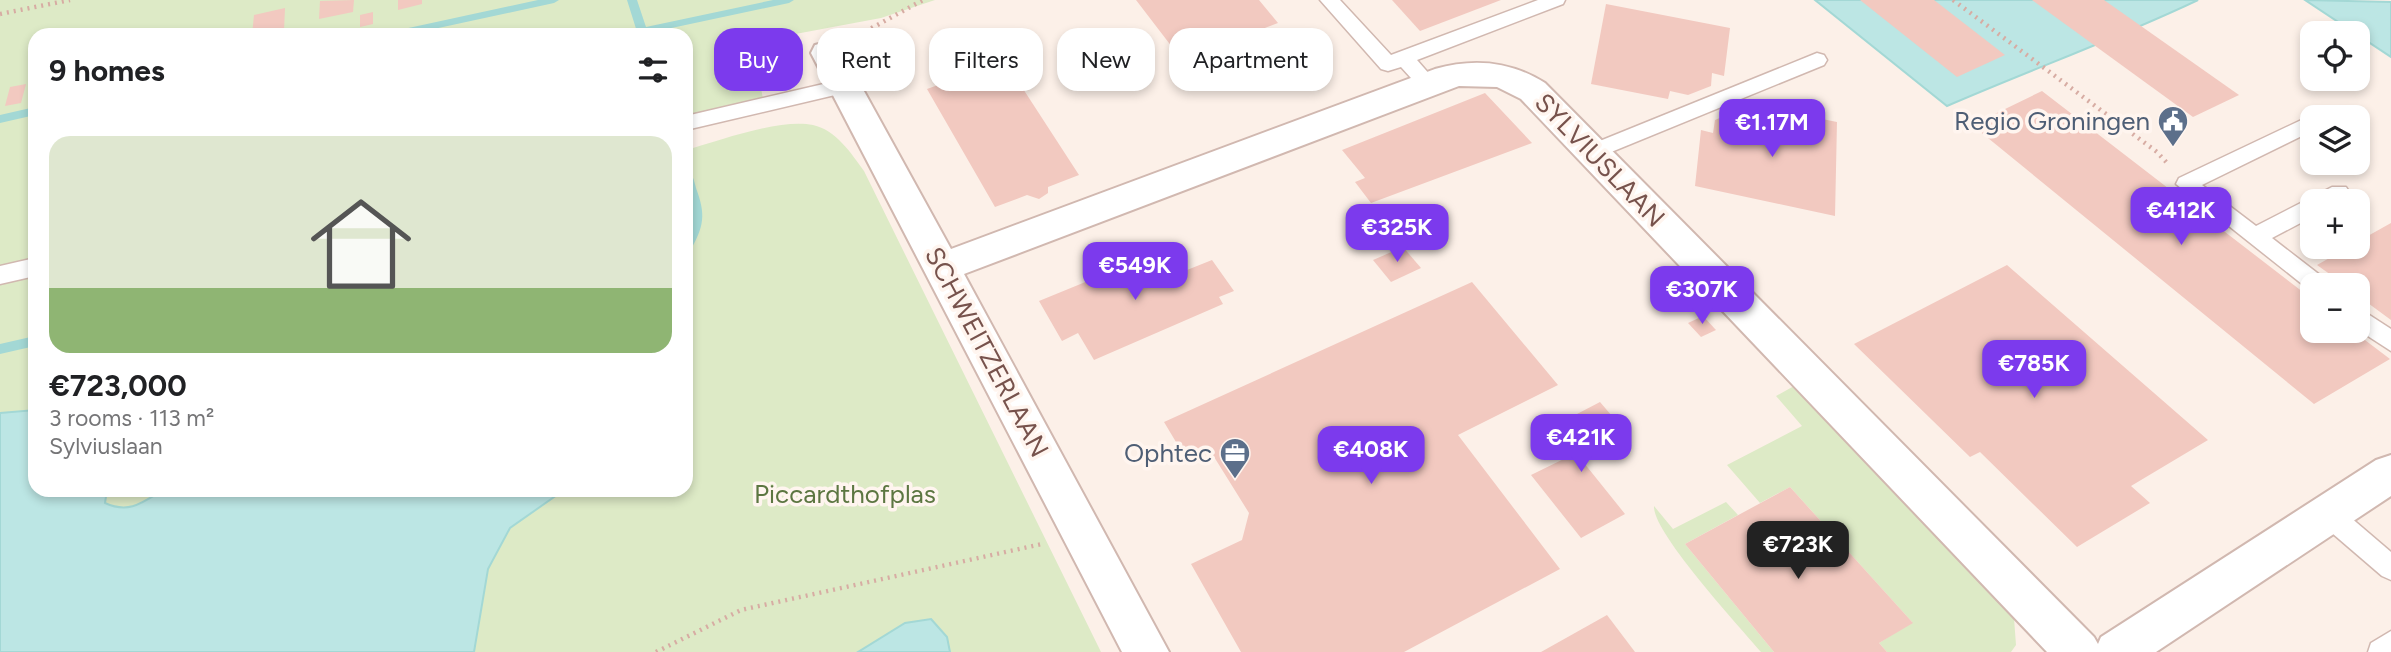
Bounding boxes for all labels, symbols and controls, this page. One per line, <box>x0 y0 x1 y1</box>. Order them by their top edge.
map controls <box>2300 21 2370 343</box>
button: locate <box>2300 21 2370 91</box>
chip: Buy <box>714 28 803 91</box>
chip: Rent <box>817 28 915 91</box>
chip: Filters <box>929 28 1043 91</box>
chip: New <box>1057 28 1155 91</box>
chip: Apartment <box>1169 28 1333 91</box>
icon: filters <box>634 51 672 89</box>
text: 9 homes <box>49 52 165 89</box>
street label: SYLVIUSLAAN <box>1528 86 1672 234</box>
pin: €1.17M <box>1715 100 1829 159</box>
public building icon: Regio Groningen <box>2156 104 2190 148</box>
place label: Regio Groningen <box>1954 105 2150 137</box>
button: layers <box>2300 105 2370 175</box>
text: €1.17M <box>1735 108 1809 136</box>
icon: home <box>298 181 424 307</box>
pin: €412K <box>2132 188 2230 247</box>
button: + <box>2300 189 2370 259</box>
text: €412K <box>2147 196 2215 224</box>
pin: €325K <box>1348 204 1446 264</box>
text: €325K <box>1362 213 1432 241</box>
street label: SCHWEITZERLAAN <box>918 242 1056 462</box>
pin: €549K <box>1086 243 1184 302</box>
text: €549K <box>1099 251 1171 279</box>
pin: €307K <box>1653 266 1751 326</box>
button: − <box>2300 273 2370 343</box>
text: €307K <box>1666 275 1738 303</box>
pin: €785K <box>1985 340 2083 400</box>
text: €785K <box>1998 349 2070 377</box>
text: €723,000 <box>49 367 187 404</box>
text: 3 rooms · 113 m² <box>49 404 214 432</box>
pin: €421K <box>1532 414 1630 474</box>
text: €421K <box>1547 423 1615 451</box>
pin: €408K <box>1322 426 1420 486</box>
text: Sylviuslaan <box>49 432 162 460</box>
text: €408K <box>1334 435 1408 463</box>
office icon: Ophtec <box>1218 436 1252 480</box>
place label: Ophtec <box>1124 437 1212 469</box>
park label: Piccardthofplas <box>754 478 936 510</box>
pin: €723K <box>1749 522 1847 581</box>
text: €723K <box>1763 530 1833 558</box>

